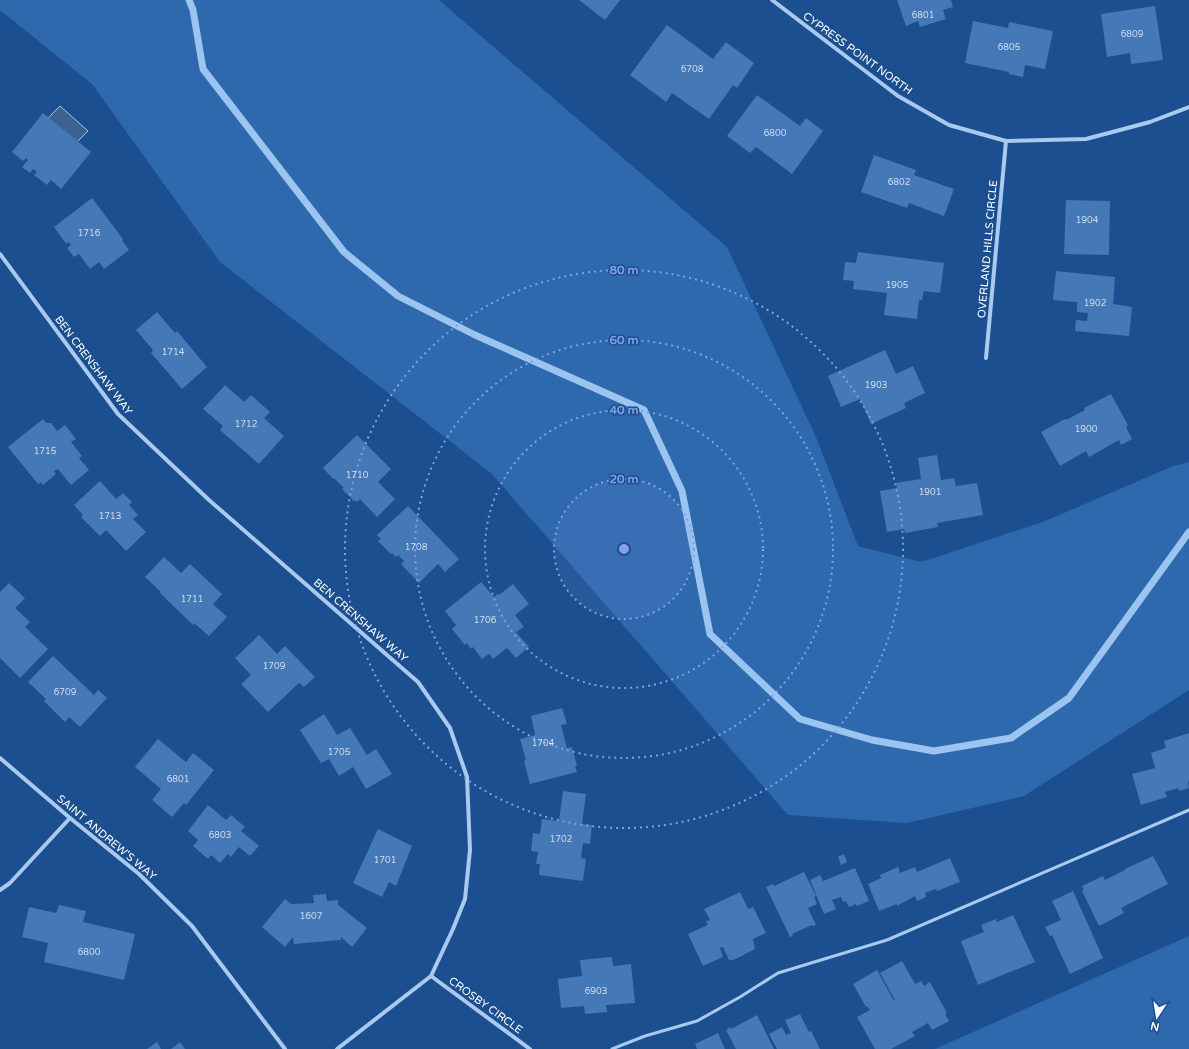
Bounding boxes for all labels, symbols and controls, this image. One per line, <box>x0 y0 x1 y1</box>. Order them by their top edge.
street label: CYPRESS POINT NORTH <box>801 9 915 97</box>
house number: 6801 <box>912 10 934 21</box>
house number: 6809 <box>1121 29 1144 40</box>
house number: 6805 <box>998 42 1021 53</box>
house number: 6708 <box>681 64 704 75</box>
house number: 6800 <box>764 128 787 139</box>
house number: 6802 <box>888 177 910 188</box>
street label: OVERLAND HILLS CIRCLE <box>975 179 1000 319</box>
house number: 1904 <box>1076 215 1099 226</box>
house number: 1716 <box>78 228 101 239</box>
text: 80 m <box>609 263 639 277</box>
house number: 1905 <box>886 280 909 291</box>
house number: 1902 <box>1084 298 1106 309</box>
street label: BEN CRENSHAW WAY <box>52 313 135 417</box>
text: 60 m <box>609 333 639 347</box>
house number: 1714 <box>162 347 185 358</box>
house number: 1903 <box>865 380 887 391</box>
text: 40 m <box>609 403 639 417</box>
house number: 1712 <box>235 419 257 430</box>
house number: 1900 <box>1075 424 1098 435</box>
house number: 1715 <box>34 446 57 457</box>
house number: 1710 <box>346 470 369 481</box>
text: 20 m <box>609 472 639 486</box>
house number: 1901 <box>919 487 941 498</box>
house number: 1713 <box>99 511 121 522</box>
house number: 1708 <box>405 542 428 553</box>
centre of rings <box>617 542 631 556</box>
street label: BEN CRENSHAW WAY <box>311 576 410 665</box>
house number: 1711 <box>181 594 203 605</box>
house number: 1706 <box>474 615 497 626</box>
house number: 1709 <box>263 661 286 672</box>
house number: 6709 <box>54 687 77 698</box>
house number: 1704 <box>532 738 555 749</box>
house number: 1705 <box>328 747 351 758</box>
house number: 6801 <box>167 774 189 785</box>
street label: SAINT ANDREW'S WAY <box>54 792 159 883</box>
house number: 6803 <box>209 830 231 841</box>
house number: 1702 <box>550 834 572 845</box>
house number: 1701 <box>374 855 396 866</box>
house number: 1607 <box>300 911 323 922</box>
house number: 6800 <box>78 947 101 958</box>
street label: CROSBY CIRCLE <box>446 974 525 1037</box>
house number: 6903 <box>585 986 607 997</box>
north arrow <box>1137 997 1177 1037</box>
text: N <box>1149 1019 1161 1034</box>

